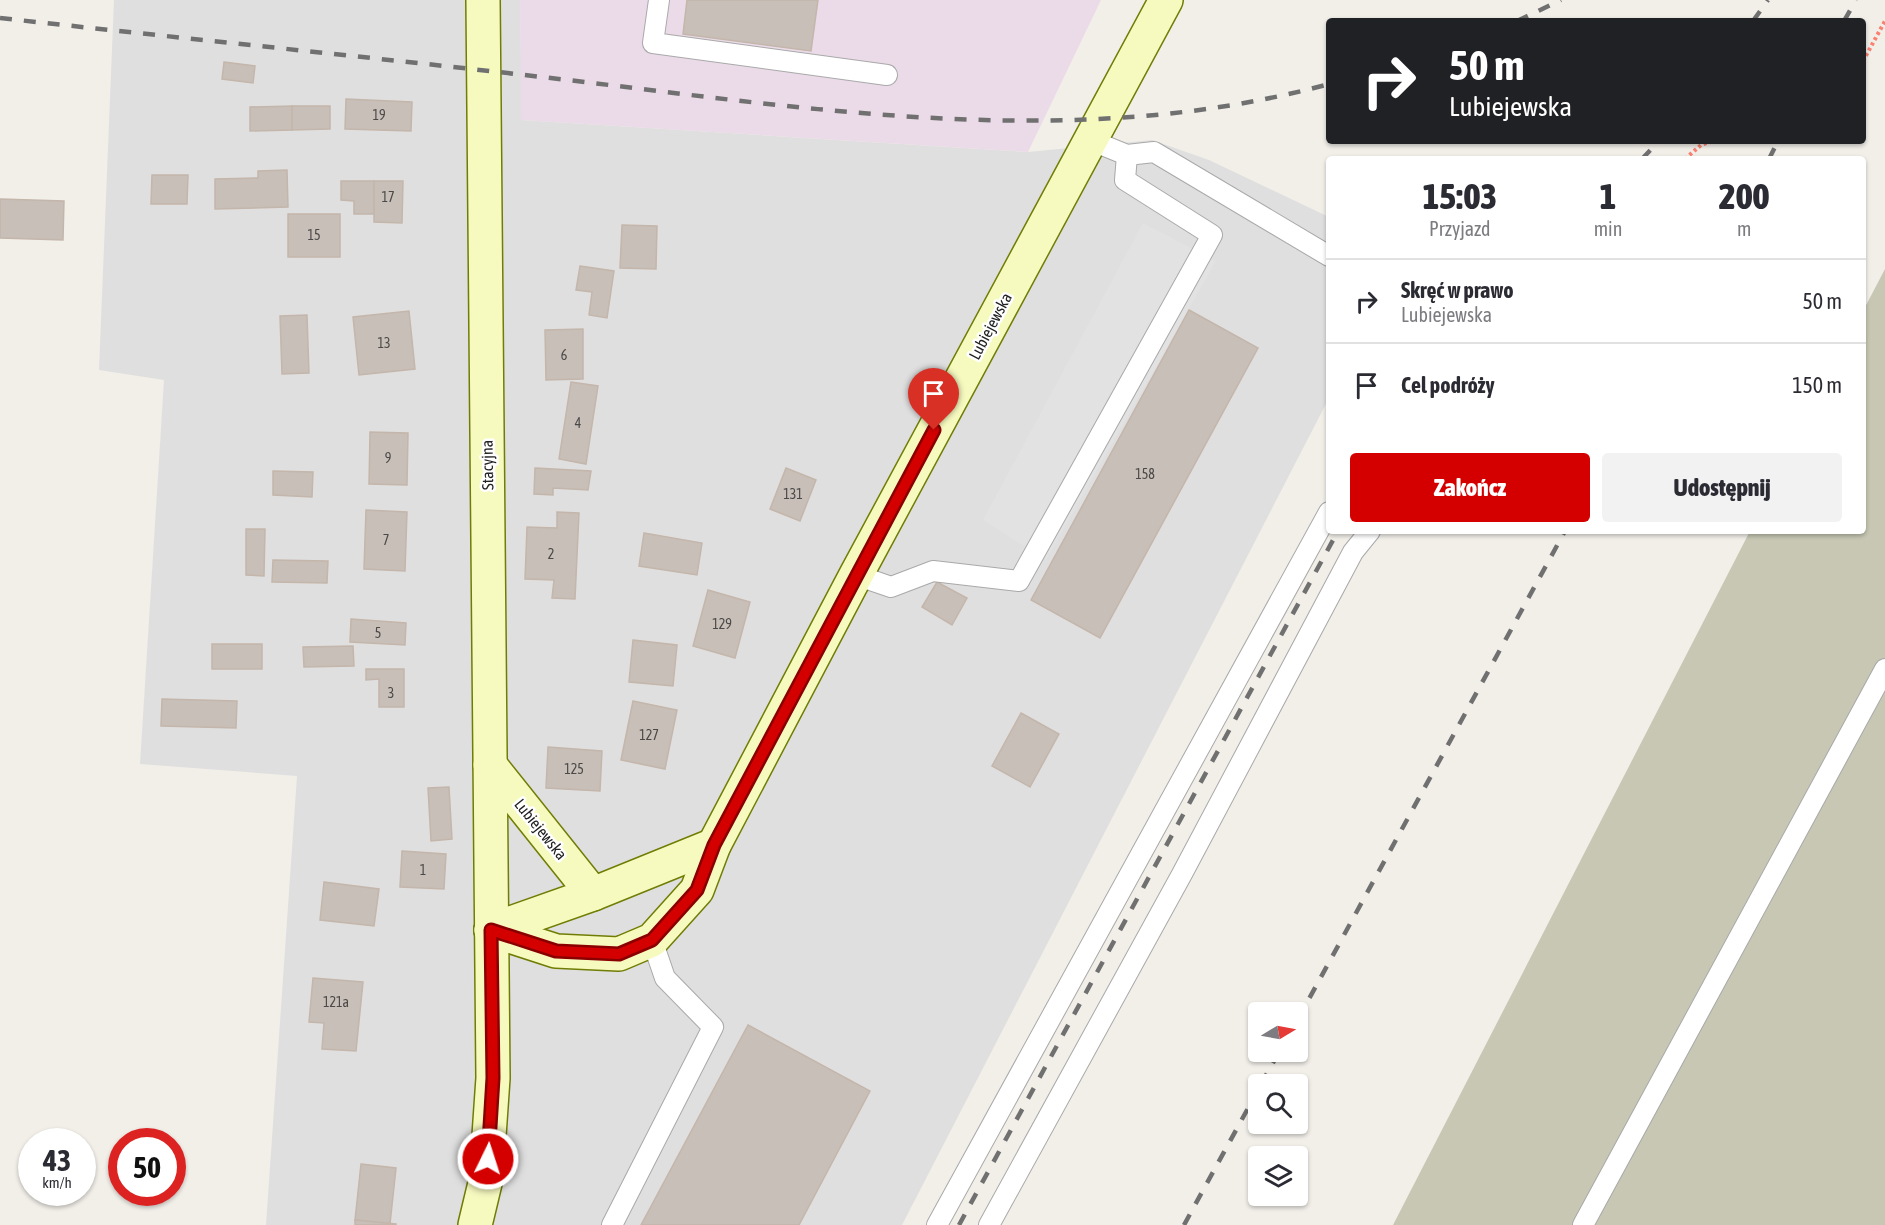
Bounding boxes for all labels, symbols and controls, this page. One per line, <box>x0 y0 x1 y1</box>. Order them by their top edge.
text: 50 m <box>1449 41 1524 89</box>
icon: right <box>1350 42 1428 120</box>
text: Lubiejewska <box>1449 91 1572 122</box>
house number: 19 <box>372 107 386 123</box>
text: 15:03 <box>1422 175 1497 217</box>
text: 1 <box>1600 175 1616 217</box>
text: 200 <box>1719 175 1770 217</box>
house number: 17 <box>381 189 395 205</box>
text: Przyjazd <box>1429 217 1491 240</box>
text: min <box>1594 217 1622 240</box>
text: m <box>1737 217 1751 240</box>
house number: 15 <box>307 227 321 243</box>
text: Skręć w prawo <box>1401 277 1514 303</box>
icon: right <box>1350 285 1383 318</box>
text: 50 m <box>1802 288 1842 314</box>
street label: Lubiejewska <box>965 290 1016 363</box>
text: Lubiejewska <box>1401 303 1492 326</box>
house number: 13 <box>377 335 391 351</box>
house number: 6 <box>561 347 568 363</box>
pin <box>908 368 959 430</box>
icon: arrive <box>1350 369 1383 402</box>
text: Cel podróży <box>1401 372 1495 398</box>
text: 150 m <box>1792 372 1842 398</box>
icon: arrive <box>917 377 950 410</box>
house number: 4 <box>575 415 582 431</box>
street label: Stacyjna <box>478 440 497 490</box>
house number: 9 <box>385 450 391 466</box>
button: Zakończ <box>1350 453 1590 522</box>
button: Udostępnij <box>1602 453 1842 522</box>
house number: 158 <box>1135 466 1155 482</box>
house number: 131 <box>783 486 803 502</box>
house number: 7 <box>383 532 389 548</box>
house number: 2 <box>548 546 554 562</box>
house number: 129 <box>712 616 732 632</box>
house number: 5 <box>375 625 381 641</box>
house number: 3 <box>388 685 394 701</box>
house number: 127 <box>639 727 659 743</box>
house number: 125 <box>564 761 584 777</box>
street label: Lubiejewska <box>510 795 571 864</box>
house number: 1 <box>420 862 426 878</box>
house number: 121a <box>323 994 349 1010</box>
north arrow <box>1248 1002 1308 1062</box>
map controls <box>1248 1002 1308 1206</box>
button: search <box>1248 1074 1308 1134</box>
position arrow <box>456 1127 520 1191</box>
speed limit sign: 50 <box>108 1128 186 1206</box>
text: 43 <box>43 1143 71 1177</box>
button: layers <box>1248 1146 1308 1206</box>
text: km/h <box>42 1174 72 1191</box>

